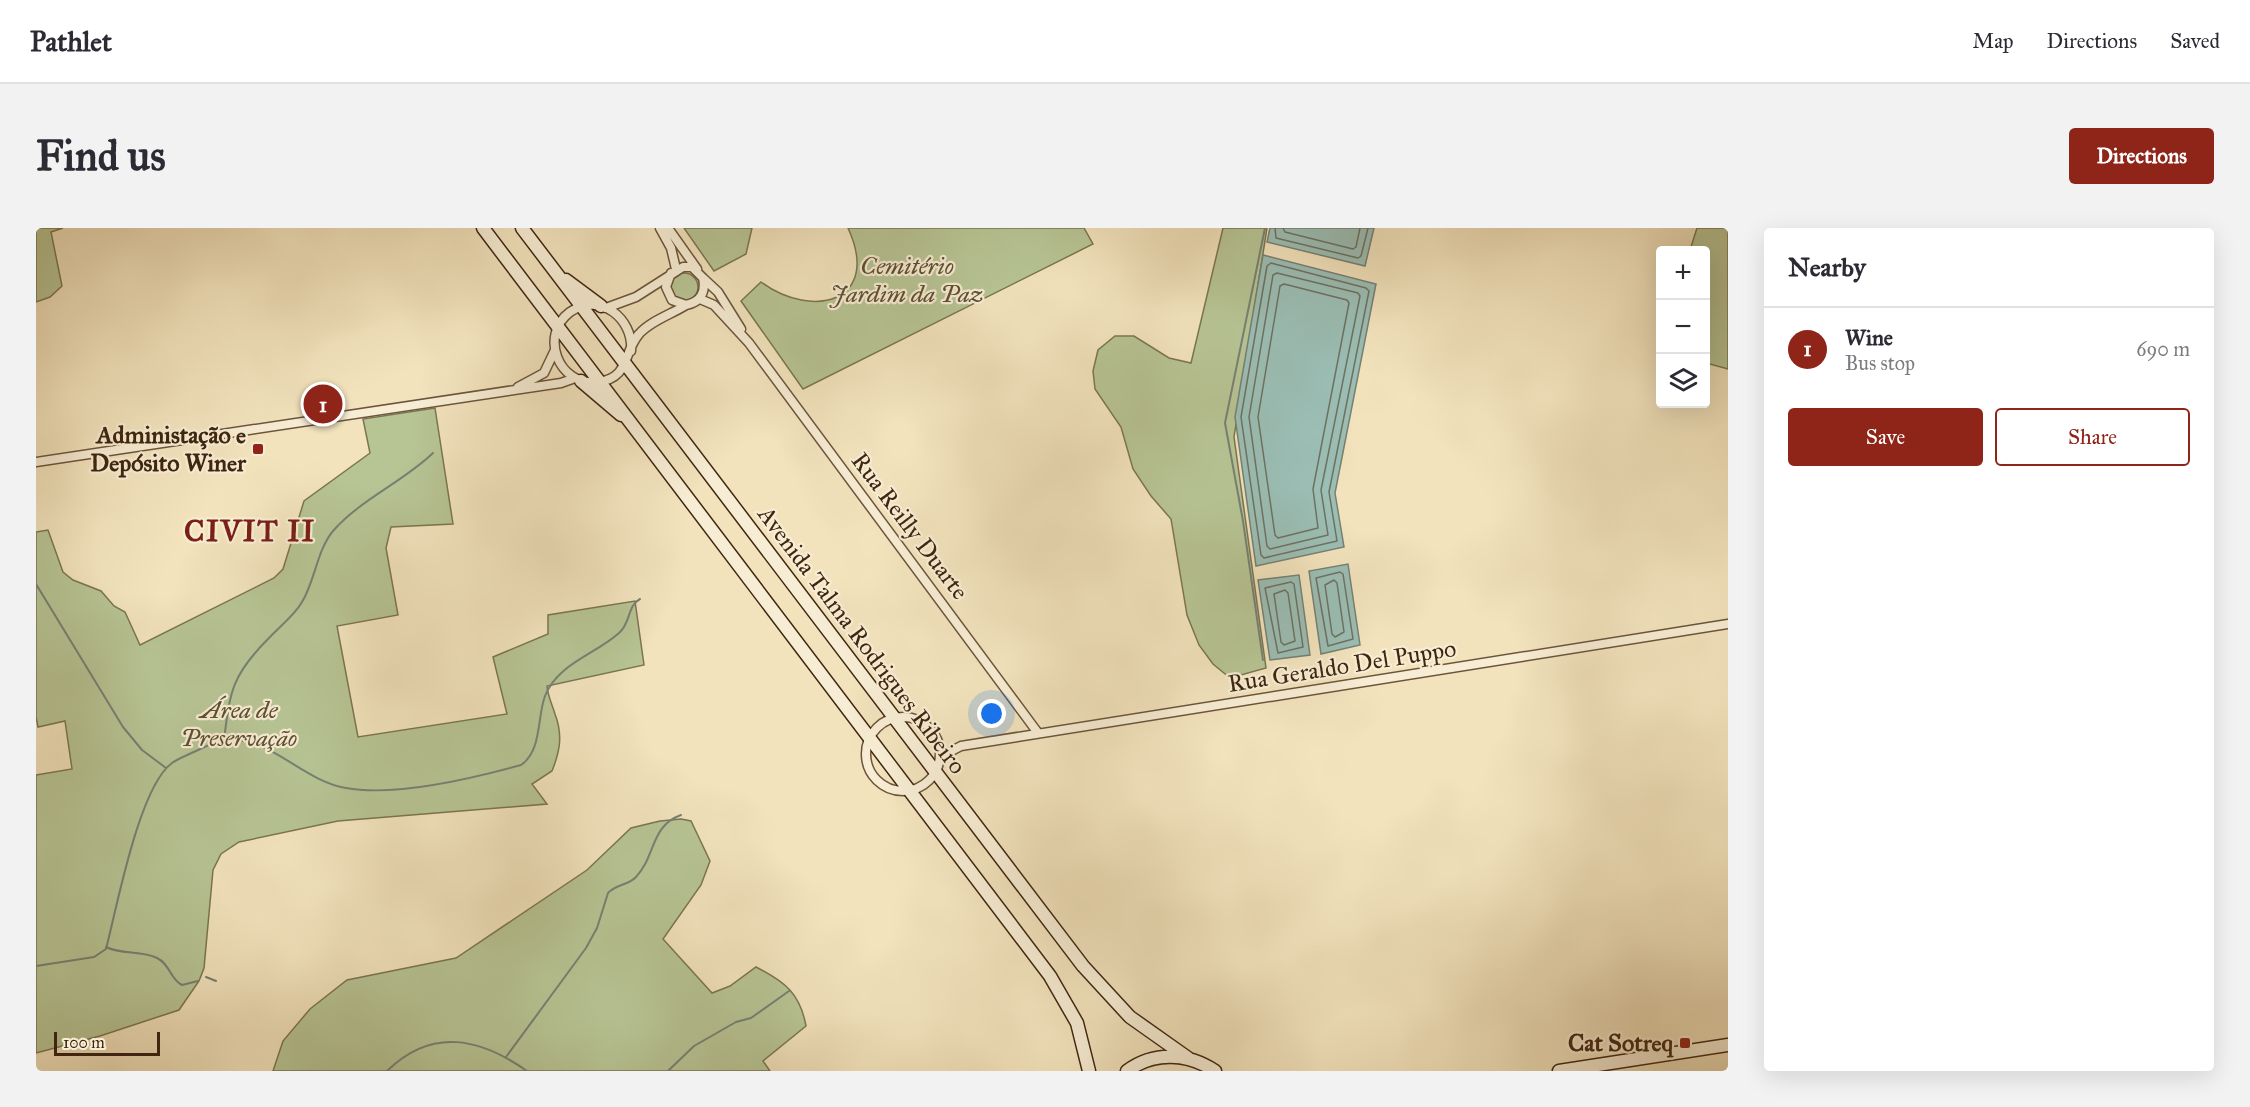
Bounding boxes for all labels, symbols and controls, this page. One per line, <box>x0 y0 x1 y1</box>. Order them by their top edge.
text: Pathlet <box>30 24 112 59</box>
text: Map <box>1973 28 2014 54</box>
text: Directions <box>2047 28 2137 54</box>
text: Saved <box>2170 28 2220 54</box>
button: Directions <box>2069 128 2214 184</box>
text: Find us <box>36 130 166 182</box>
map controls <box>1656 246 1710 408</box>
button: + <box>1656 246 1710 300</box>
park label: Cemitério Jardim da Paz <box>828 251 984 309</box>
text: Nearby <box>1788 251 1866 283</box>
button: − <box>1656 300 1710 354</box>
text: Wine <box>1845 324 1893 351</box>
text: 1 <box>1804 337 1811 361</box>
text: 690 m <box>2136 337 2190 361</box>
text: Bus stop <box>1845 351 1915 375</box>
button: layers <box>1656 354 1710 408</box>
pin: 1 <box>304 382 342 426</box>
button: Save <box>1788 408 1983 466</box>
button: Share <box>1995 408 2190 466</box>
place label: Administação e Depósito Winer <box>90 420 247 478</box>
marker: Administação e Depósito Winer <box>251 442 265 456</box>
street label: Rua Reilly Duarte <box>845 446 975 606</box>
street label: Avenida Talma Rodrigues Ribeiro <box>751 499 973 780</box>
district label: CIVIT II <box>184 513 316 549</box>
street label: Rua Geraldo Del Puppo <box>1226 633 1458 699</box>
park label: Área de Preservação <box>181 695 297 753</box>
your location <box>977 699 1006 728</box>
place label: Cat Sotreq <box>1568 1028 1675 1058</box>
scale bar <box>54 1029 160 1056</box>
text: 100 m <box>63 1033 105 1052</box>
marker: Cat Sotreq <box>1678 1036 1692 1050</box>

